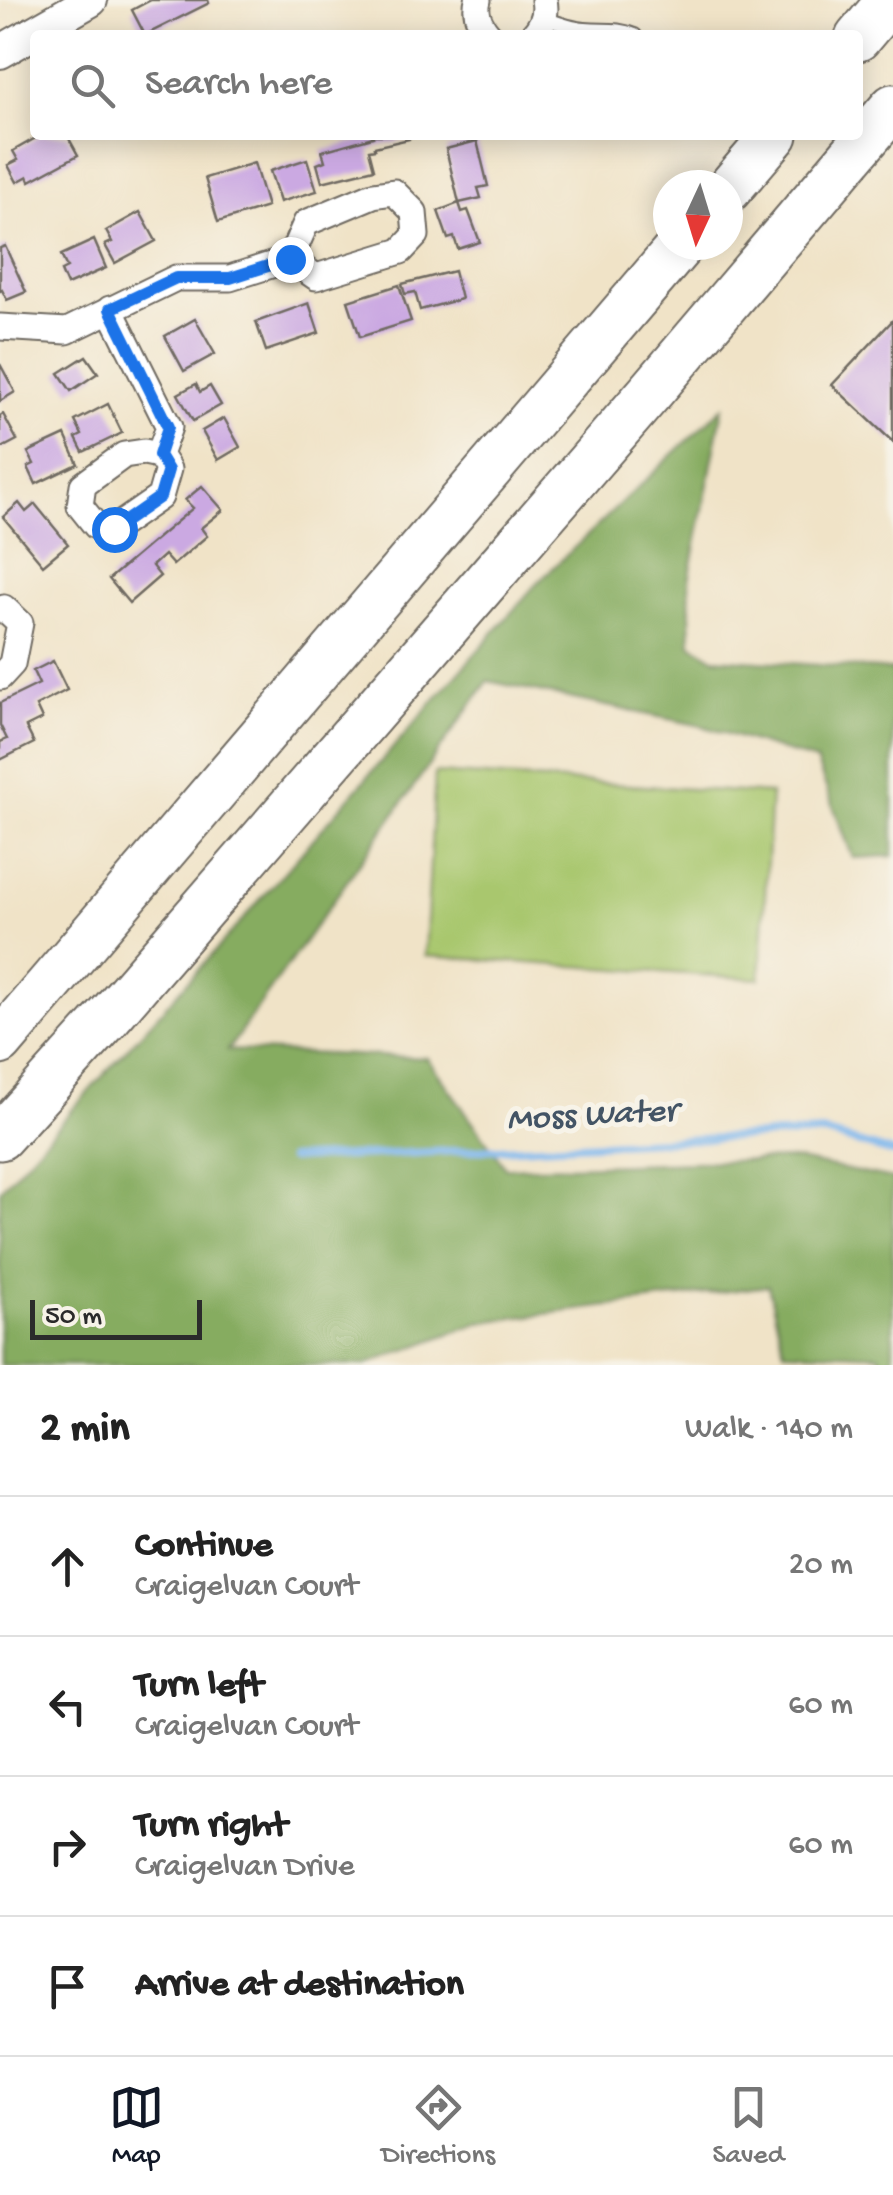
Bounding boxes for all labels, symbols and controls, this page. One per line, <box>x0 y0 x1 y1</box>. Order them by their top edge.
search box <box>30 30 863 140</box>
icon: search <box>65 58 120 113</box>
text: Search here <box>145 63 332 107</box>
north arrow <box>653 170 743 260</box>
route end <box>268 237 314 283</box>
route start <box>92 507 138 553</box>
water label: Moss Water <box>506 1092 685 1142</box>
scale bar <box>30 1295 202 1340</box>
text: 50 m <box>45 1301 102 1334</box>
text: 2 min <box>40 1406 129 1455</box>
text: Walk · 140 m <box>685 1411 853 1449</box>
text: Continue <box>135 1525 273 1569</box>
icon: ahead <box>40 1539 95 1594</box>
text: 20 m <box>789 1547 853 1585</box>
text: Craigelvan Court <box>135 1569 358 1607</box>
text: Turn left <box>135 1665 263 1709</box>
icon: left <box>40 1679 95 1734</box>
text: 60 m <box>788 1687 853 1725</box>
text: Craigelvan Court <box>135 1709 358 1747</box>
text: Turn right <box>135 1805 287 1849</box>
icon: right <box>40 1819 95 1874</box>
text: 60 m <box>788 1827 853 1865</box>
text: Craigelvan Drive <box>135 1849 355 1887</box>
icon: arrive <box>40 1959 95 2014</box>
text: Arrive at destination <box>135 1964 464 2008</box>
tab: Map <box>109 2080 164 2173</box>
tab: Directions <box>381 2080 495 2173</box>
tab: Saved <box>712 2080 784 2173</box>

